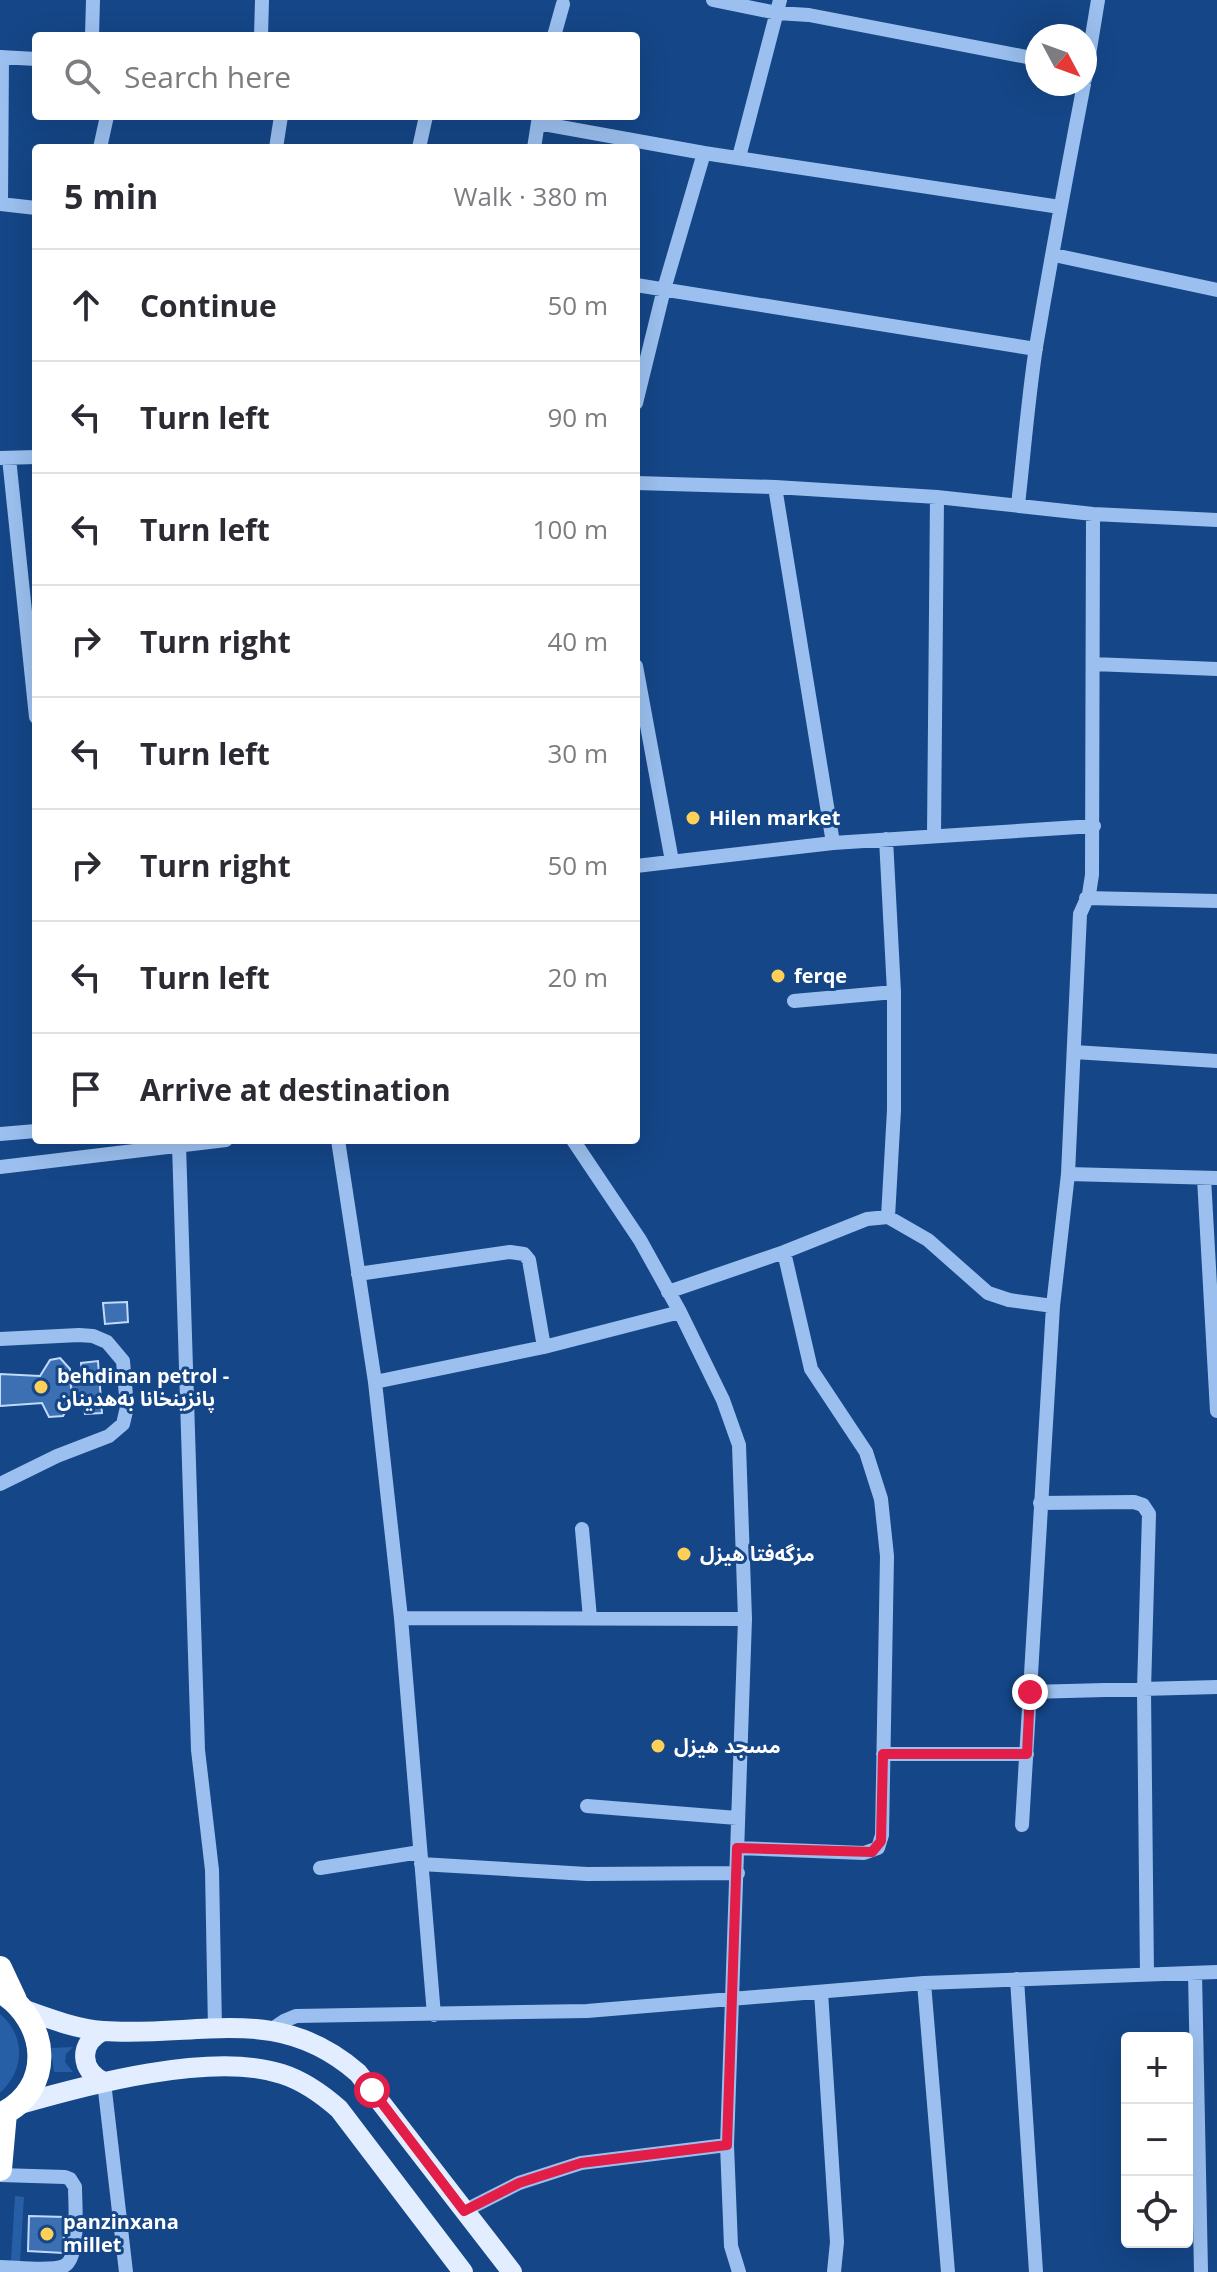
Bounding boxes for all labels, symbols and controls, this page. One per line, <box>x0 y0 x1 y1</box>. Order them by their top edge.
north arrow <box>1025 24 1097 96</box>
search box <box>32 32 640 120</box>
icon: search <box>60 54 104 98</box>
text: Search here <box>124 56 291 97</box>
text: 5 min <box>64 173 158 219</box>
text: Walk · 380 m <box>454 178 608 214</box>
icon: ahead <box>64 283 108 327</box>
text: Continue <box>140 285 277 326</box>
text: 50 m <box>547 287 608 323</box>
icon: left <box>64 395 108 439</box>
text: Turn left <box>140 397 270 438</box>
text: 90 m <box>547 399 608 435</box>
icon: left <box>64 507 108 551</box>
text: Turn left <box>140 509 270 550</box>
text: 100 m <box>533 511 608 547</box>
icon: right <box>64 619 108 663</box>
text: Turn right <box>140 621 291 662</box>
text: 40 m <box>547 623 608 659</box>
icon: left <box>64 731 108 775</box>
text: Turn left <box>140 733 270 774</box>
text: 30 m <box>547 735 608 771</box>
place label: Hilen market <box>709 804 841 831</box>
marker: Hilen market <box>684 809 702 827</box>
icon: right <box>64 843 108 887</box>
text: Turn right <box>140 845 291 886</box>
text: 50 m <box>547 847 608 883</box>
icon: left <box>64 955 108 999</box>
text: Turn left <box>140 957 270 998</box>
text: 20 m <box>547 959 608 995</box>
place label: ferqe <box>794 962 847 989</box>
marker: ferqe <box>769 967 787 985</box>
icon: arrive <box>64 1067 108 1111</box>
text: Arrive at destination <box>140 1069 451 1110</box>
place label: behdinan petrol - پانزینخانا بەهدینان <box>57 1362 229 1413</box>
marker: behdinan petrol - پانزینخانا بەهدینان <box>32 1378 50 1396</box>
place label: مزگەفتا هیزل <box>700 1540 815 1567</box>
marker: مزگەفتا هیزل <box>675 1545 693 1563</box>
route end <box>1012 1674 1048 1710</box>
place label: مسجد هيزل <box>674 1732 781 1759</box>
marker: مسجد هيزل <box>649 1737 667 1755</box>
map controls <box>1121 2032 1193 2248</box>
button: + <box>1121 2032 1193 2104</box>
route start <box>354 2072 390 2108</box>
button: − <box>1121 2104 1193 2176</box>
button: locate <box>1121 2176 1193 2248</box>
place label: panzinxana millet <box>63 2208 179 2258</box>
marker: panzinxana millet <box>38 2225 56 2243</box>

